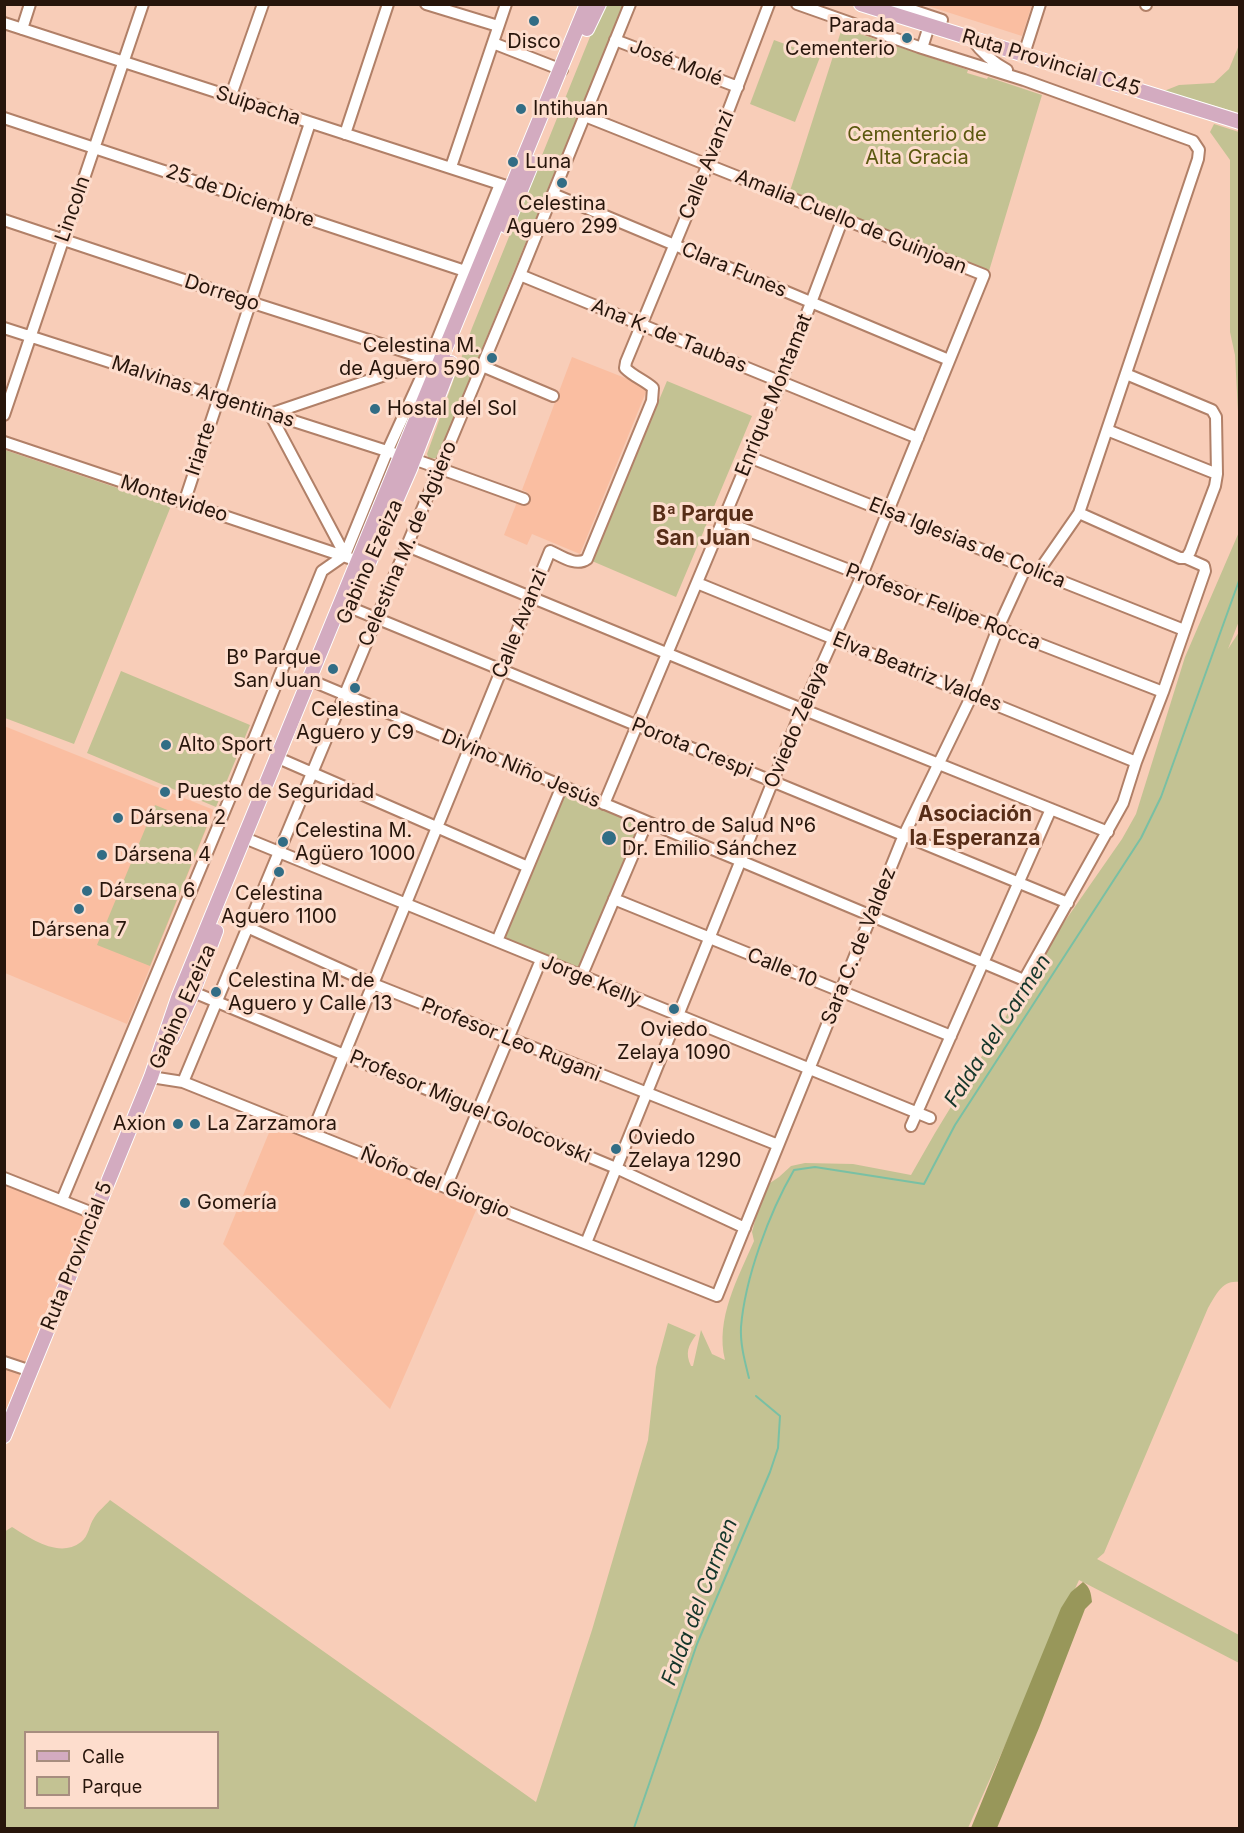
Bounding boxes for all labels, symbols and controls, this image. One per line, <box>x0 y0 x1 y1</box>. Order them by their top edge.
marker: Disco <box>527 14 541 28</box>
place label: Parada Cementerio <box>785 14 895 61</box>
street label: Ruta Provincial C45 <box>959 24 1143 102</box>
place label: Disco <box>507 30 561 54</box>
marker: Parada Cementerio <box>900 31 914 45</box>
street label: José Molé <box>626 34 726 92</box>
street label: Suipacha <box>213 81 303 131</box>
place label: Intihuan <box>533 97 608 121</box>
marker: Intihuan <box>514 102 528 116</box>
street label: Calle Avanzi <box>674 107 740 223</box>
park label: Cementerio de Alta Gracia <box>847 123 987 170</box>
place label: Luna <box>525 150 571 174</box>
marker: Luna <box>506 155 520 169</box>
street label: 25 de Diciembre <box>163 159 317 233</box>
street label: Amalia Cuello de Guinjoan <box>732 165 970 279</box>
street label: Lincoln <box>51 173 95 245</box>
marker: Celestina Aguero 299 <box>555 176 569 190</box>
place label: Celestina Aguero 299 <box>506 192 618 239</box>
street label: Clara Funes <box>678 237 790 303</box>
street label: Dorrego <box>181 270 263 316</box>
street label: Ana K. de Taubas <box>588 294 750 378</box>
street label: Enrique Montamat <box>730 310 818 480</box>
place label: Celestina M. de Aguero 590 <box>339 334 480 381</box>
street label: Malvinas Argentinas <box>108 351 298 433</box>
marker: Celestina M. de Aguero 590 <box>485 351 499 365</box>
place label: Hostal del Sol <box>387 397 517 421</box>
marker: Hostal del Sol <box>368 402 382 416</box>
street label: Iriarte <box>181 419 221 479</box>
street label: Celestina M. de Agüero <box>354 438 462 650</box>
street label: Montevideo <box>117 470 231 528</box>
street label: Elsa Iglesias de Colica <box>865 493 1069 593</box>
street label: Gabino Ezeiza <box>332 496 408 628</box>
district label: Bª Parque San Juan <box>652 502 754 552</box>
street label: Profesor Felipe Rocca <box>842 559 1044 655</box>
street label: Calle Avanzi <box>487 566 553 682</box>
street label: Elva Beatriz Valdes <box>829 627 1005 717</box>
place label: Bº Parque San Juan <box>226 646 321 693</box>
street label: Oviedo Zelaya <box>760 658 834 792</box>
marker: Bº Parque San Juan <box>326 662 340 676</box>
marker: Celestina Aguero y C9 <box>348 681 362 695</box>
place label: Celestina Aguero y C9 <box>296 698 414 745</box>
street label: Porota Crespi <box>628 713 756 783</box>
street label: Divino Niño Jesús <box>438 725 604 813</box>
place label: Alto Sport <box>178 733 272 757</box>
marker: Alto Sport <box>159 738 173 752</box>
place label: Puesto de Seguridad <box>177 780 374 804</box>
marker: Puesto de Seguridad <box>158 785 172 799</box>
district label: Asociación la Esperanza <box>910 802 1040 852</box>
place label: Dársena 2 <box>130 806 226 830</box>
marker: Dársena 2 <box>111 811 125 825</box>
place label: Centro de Salud Nº6 Dr. Emilio Sánchez <box>622 814 816 861</box>
place label: Celestina M. Agüero 1000 <box>295 819 415 866</box>
marker: Centro de Salud Nº6 Dr. Emilio Sánchez <box>600 829 618 847</box>
marker: Celestina M. Agüero 1000 <box>276 835 290 849</box>
place label: Dársena 4 <box>114 843 211 867</box>
marker: Dársena 4 <box>95 848 109 862</box>
street label: Sara C. de Valdez <box>817 864 901 1028</box>
marker: Celestina Aguero 1100 <box>272 865 286 879</box>
place label: Dársena 6 <box>99 879 195 903</box>
place label: Celestina Aguero 1100 <box>221 882 337 929</box>
marker: Dársena 6 <box>80 884 94 898</box>
marker: Dársena 7 <box>72 902 86 916</box>
place label: Dársena 7 <box>31 918 127 942</box>
street label: Gabino Ezeiza <box>145 941 221 1073</box>
street label: Calle 10 <box>743 943 821 993</box>
street label: Jorge Kelly <box>538 950 644 1012</box>
water label: Falda del Carmen <box>939 950 1057 1112</box>
place label: Celestina M. de Aguero y Calle 13 <box>228 969 393 1016</box>
marker: Celestina M. de Aguero y Calle 13 <box>209 985 223 999</box>
street label: Profesor Leo Rugani <box>418 993 604 1087</box>
marker: Oviedo Zelaya 1090 <box>667 1002 681 1016</box>
place label: Oviedo Zelaya 1090 <box>617 1018 731 1065</box>
street label: Profesor Miguel Golocovski <box>346 1045 594 1169</box>
place label: Axion <box>113 1112 166 1136</box>
place label: La Zarzamora <box>207 1112 337 1136</box>
marker: Axion <box>171 1117 185 1131</box>
marker: La Zarzamora <box>188 1117 202 1131</box>
place label: Oviedo Zelaya 1290 <box>628 1126 741 1173</box>
street label: Ñoño del Giorgio <box>357 1142 513 1224</box>
marker: Oviedo Zelaya 1290 <box>609 1142 623 1156</box>
street label: Ruta Provincial 5 <box>36 1178 118 1334</box>
place label: Gomería <box>197 1191 277 1215</box>
marker: Gomería <box>178 1196 192 1210</box>
water label: Falda del Carmen <box>657 1515 743 1689</box>
legend <box>24 1731 219 1809</box>
text: Calle <box>82 1746 124 1767</box>
text: Parque <box>82 1776 142 1797</box>

